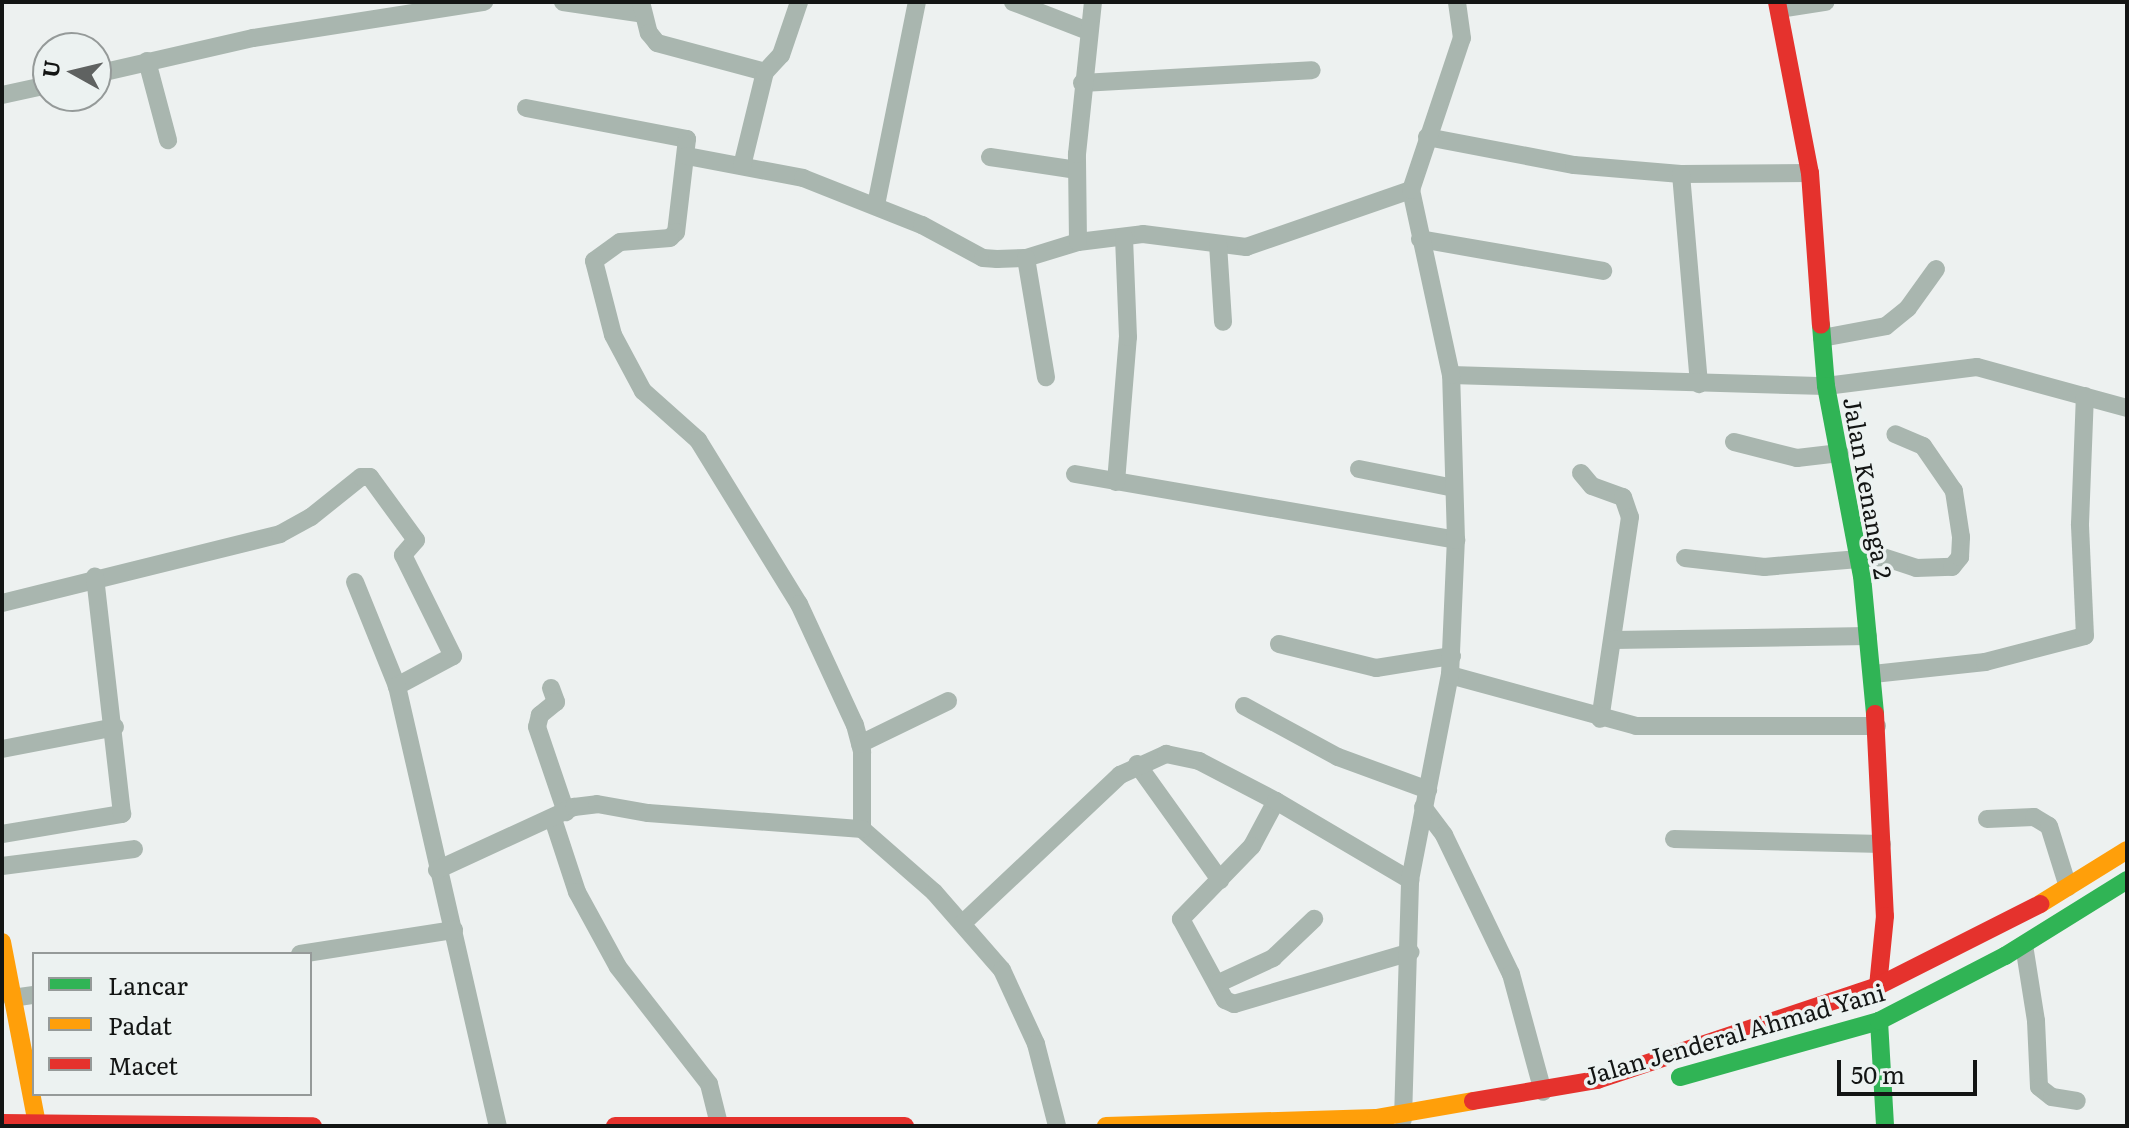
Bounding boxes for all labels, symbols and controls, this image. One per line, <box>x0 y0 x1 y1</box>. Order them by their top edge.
north arrow <box>32 32 112 112</box>
text: U <box>32 58 67 80</box>
street label: Jalan Kenanga 2 <box>1839 395 1899 581</box>
legend <box>32 952 312 1096</box>
text: Lancar <box>108 967 188 1002</box>
street label: Jalan Jenderal Ahmad Yani <box>1580 976 1888 1090</box>
text: Padat <box>108 1007 172 1042</box>
scale bar <box>1841 1044 1981 1094</box>
text: Macet <box>108 1047 178 1082</box>
text: 50 m <box>1851 1056 1905 1091</box>

